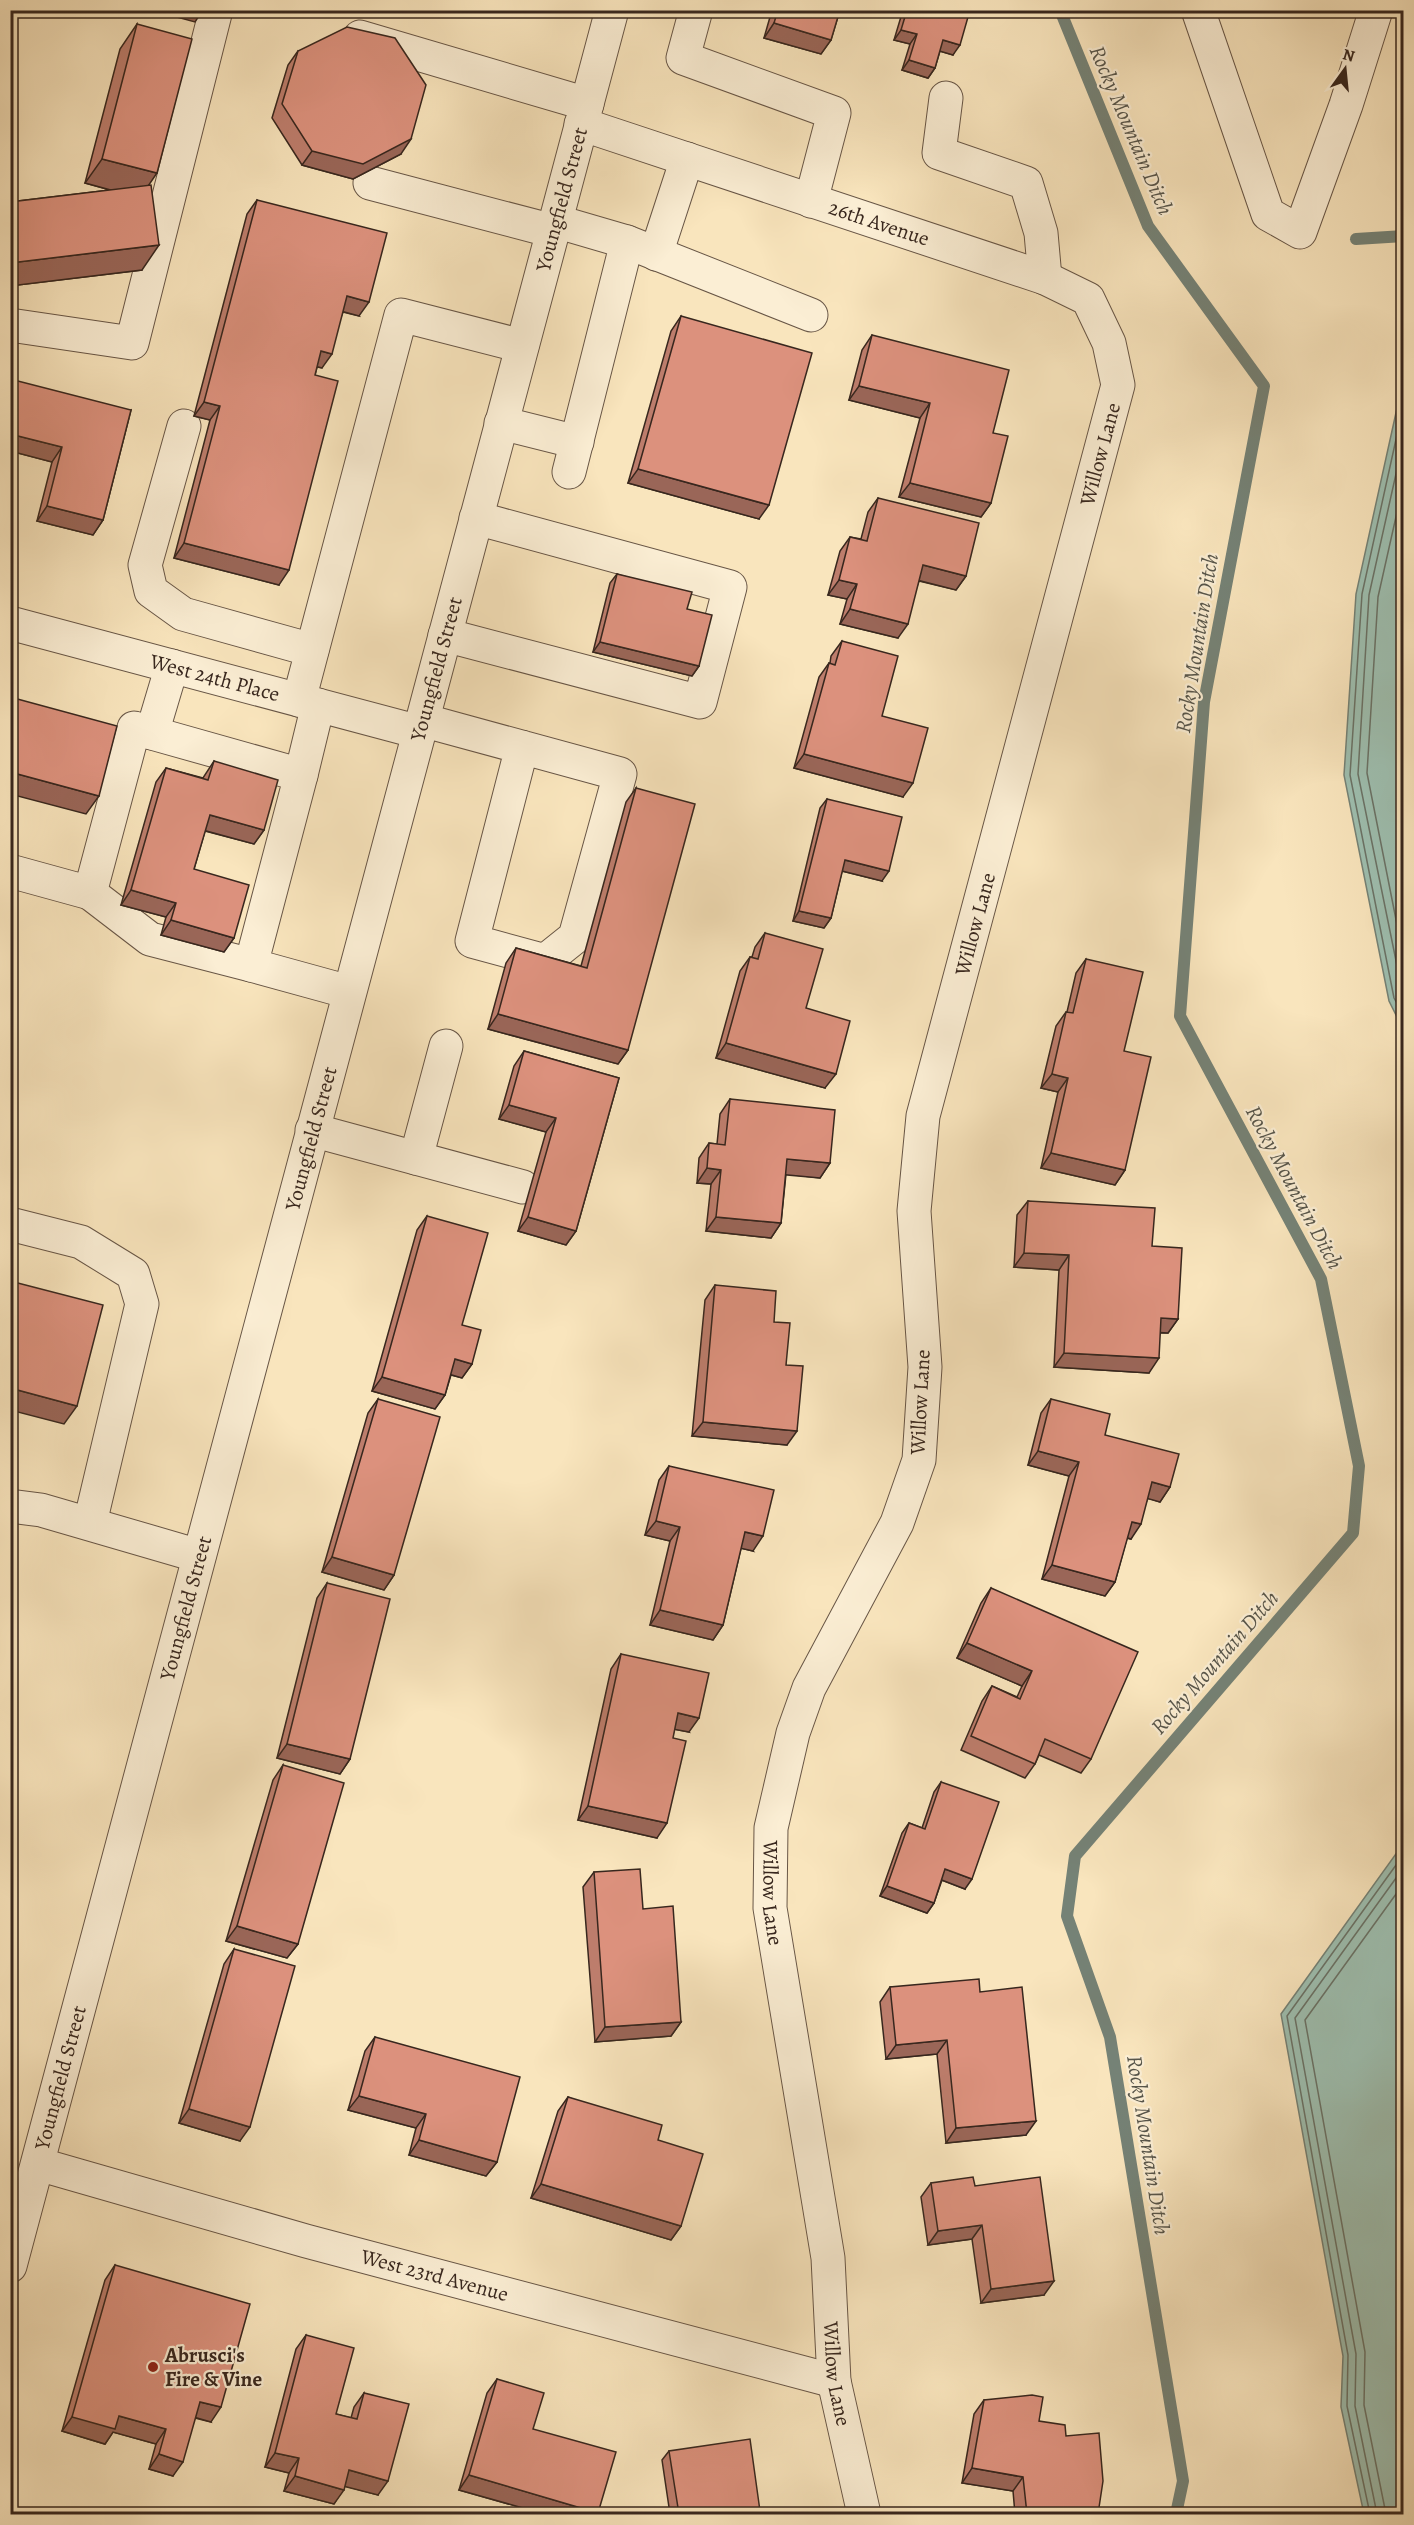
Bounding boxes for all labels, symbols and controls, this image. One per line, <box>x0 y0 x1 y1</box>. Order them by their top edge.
north arrow <box>1315 39 1375 99</box>
water label: Rocky Mountain Ditch <box>1082 41 1180 220</box>
text: N <box>1340 43 1357 68</box>
street label: Youngfield Street <box>529 124 594 275</box>
street label: 26th Avenue <box>825 193 933 253</box>
street label: Willow Lane <box>1073 399 1127 509</box>
water label: Rocky Mountain Ditch <box>1168 551 1226 735</box>
street label: Youngfield Street <box>403 594 469 745</box>
street label: West 24th Place <box>146 647 283 708</box>
street label: Willow Lane <box>948 869 1002 979</box>
street label: Youngfield Street <box>278 1063 344 1215</box>
water label: Rocky Mountain Ditch <box>1238 1100 1350 1275</box>
street label: Willow Lane <box>903 1349 937 1456</box>
street label: Youngfield Street <box>153 1533 218 1684</box>
water label: Rocky Mountain Ditch <box>1144 1584 1286 1741</box>
street label: Willow Lane <box>756 1839 790 1947</box>
street label: Youngfield Street <box>27 2002 93 2154</box>
water label: Rocky Mountain Ditch <box>1119 2053 1177 2237</box>
street label: West 23rd Avenue <box>357 2242 512 2308</box>
street label: Willow Lane <box>817 2320 858 2429</box>
place label: Abrusci's Fire & Vine <box>164 2341 262 2393</box>
marker: Abrusci's Fire & Vine <box>146 2360 160 2374</box>

